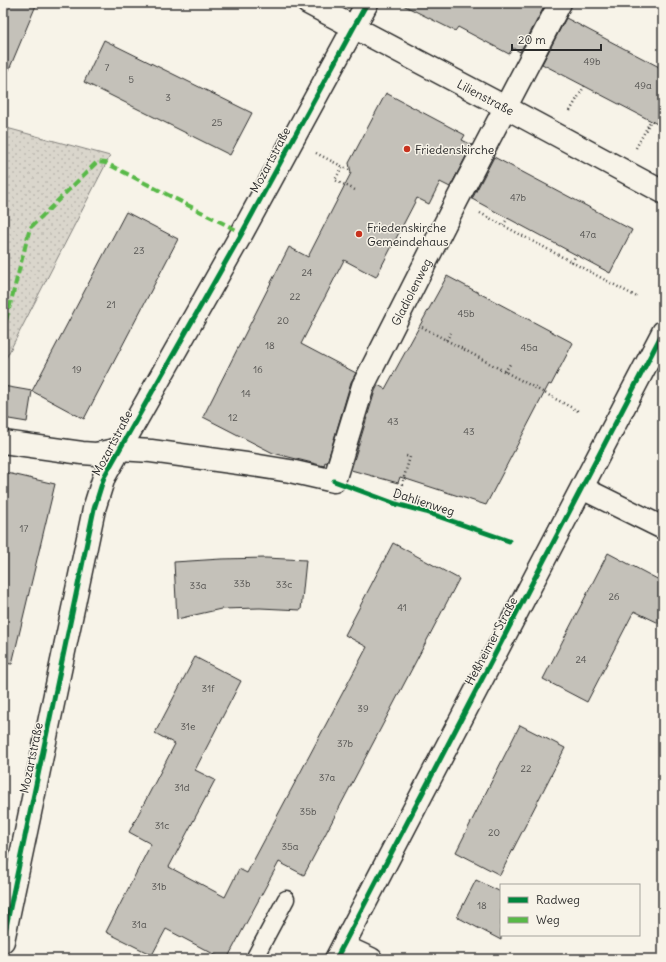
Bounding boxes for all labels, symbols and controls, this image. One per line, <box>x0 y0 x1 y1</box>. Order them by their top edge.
scale bar <box>512 26 601 52</box>
text: 20 m <box>518 32 546 47</box>
house number: 49b <box>583 55 601 68</box>
house number: 7 <box>105 61 110 74</box>
house number: 5 <box>128 73 134 86</box>
street label: Lilienstraße <box>455 76 517 118</box>
house number: 49a <box>634 79 652 92</box>
house number: 3 <box>165 91 171 104</box>
house number: 25 <box>211 116 223 129</box>
street label: Mozartstraße <box>247 125 293 195</box>
place label: Friedenskirche <box>415 142 494 157</box>
marker: Friedenskirche <box>402 144 412 154</box>
house number: 47b <box>510 191 527 204</box>
place label: Friedenskirche Gemeindehaus <box>367 220 448 249</box>
house number: 47a <box>580 228 596 241</box>
marker: Friedenskirche Gemeindehaus <box>354 229 364 239</box>
house number: 23 <box>133 244 145 257</box>
street label: Gladiolenweg <box>387 256 434 328</box>
house number: 24 <box>301 266 313 279</box>
house number: 22 <box>290 290 301 303</box>
house number: 21 <box>106 298 116 311</box>
house number: 45b <box>457 307 475 320</box>
house number: 20 <box>277 314 289 327</box>
house number: 18 <box>265 339 275 352</box>
house number: 45a <box>520 341 538 354</box>
house number: 19 <box>72 363 82 376</box>
house number: 16 <box>253 363 263 376</box>
house number: 14 <box>241 387 251 400</box>
street label: Mozartstraße <box>89 408 135 478</box>
house number: 12 <box>228 411 238 424</box>
house number: 43 <box>387 415 399 428</box>
house number: 43 <box>463 425 475 438</box>
street label: Dahlienweg <box>391 485 457 519</box>
house number: 17 <box>20 522 29 535</box>
house number: 33b <box>234 577 251 590</box>
house number: 33c <box>276 578 292 591</box>
house number: 33a <box>189 579 207 592</box>
house number: 26 <box>608 590 620 603</box>
street label: Heßheimer Straße <box>461 594 521 688</box>
house number: 41 <box>397 601 407 614</box>
house number: 24 <box>575 653 587 666</box>
house number: 31f <box>202 682 215 695</box>
house number: 39 <box>357 702 369 715</box>
house number: 31e <box>181 720 195 733</box>
street label: Mozartstraße <box>16 721 46 795</box>
house number: 37b <box>337 737 354 750</box>
house number: 22 <box>521 762 532 775</box>
house number: 37a <box>319 771 335 784</box>
house number: 31d <box>174 781 190 794</box>
house number: 35b <box>300 805 317 818</box>
house number: 31c <box>155 819 169 832</box>
house number: 20 <box>488 826 500 839</box>
house number: 35a <box>281 840 299 853</box>
house number: 31b <box>151 880 167 893</box>
legend <box>500 884 640 936</box>
text: Radweg <box>536 892 580 907</box>
house number: 18 <box>477 899 487 912</box>
text: Weg <box>536 912 560 927</box>
house number: 31a <box>131 918 147 931</box>

